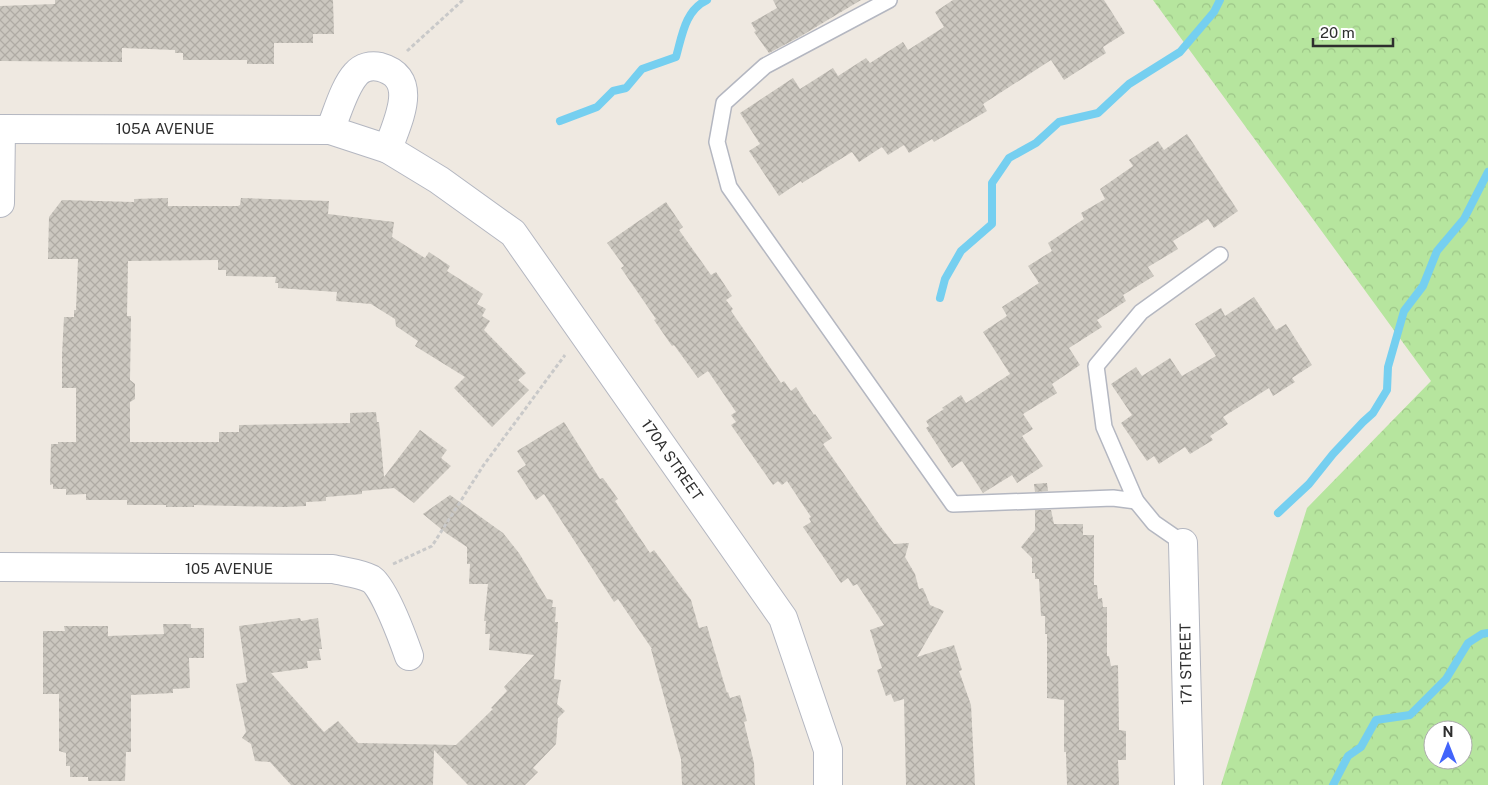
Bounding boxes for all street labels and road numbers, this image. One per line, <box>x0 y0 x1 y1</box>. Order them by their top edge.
street label: 105A AVENUE <box>116 120 214 137</box>
street label: 170A STREET <box>638 416 707 504</box>
street label: 105 AVENUE <box>185 560 273 577</box>
street label: 171 STREET <box>1176 623 1195 705</box>

